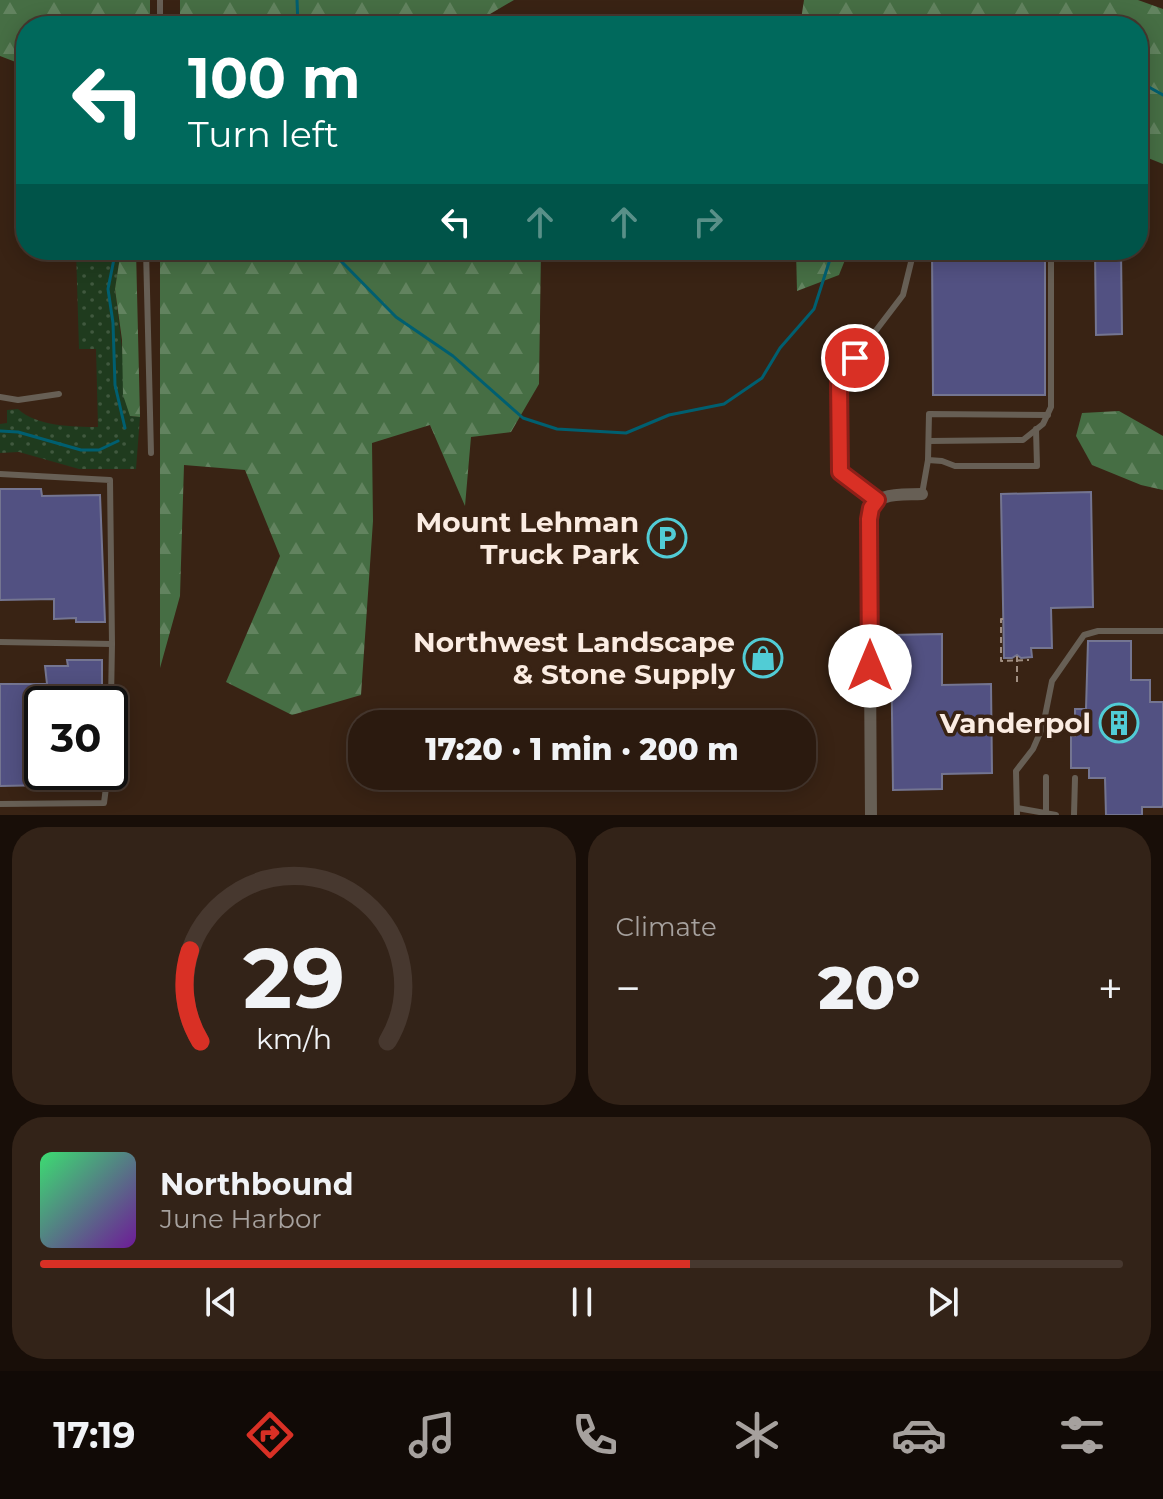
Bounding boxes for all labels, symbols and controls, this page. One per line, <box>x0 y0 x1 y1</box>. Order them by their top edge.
text: 100 m <box>188 44 361 112</box>
icon: left <box>56 48 160 152</box>
text: Turn left <box>188 112 339 156</box>
icon: left <box>434 200 478 244</box>
icon: ahead <box>518 200 562 244</box>
icon: ahead <box>602 200 646 244</box>
icon: right <box>686 200 730 244</box>
pin <box>821 324 889 392</box>
icon: arrive <box>833 336 877 380</box>
place label: Mount Lehman Truck Park <box>415 505 640 571</box>
parking icon: Mount Lehman Truck Park <box>646 517 688 559</box>
position arrow <box>828 624 912 708</box>
place label: Northwest Landscape & Stone Supply <box>413 625 735 691</box>
shop icon: Northwest Landscape & Stone Supply <box>742 637 784 679</box>
speed limit sign: 30 <box>24 686 128 790</box>
building icon: Vanderpol <box>1098 702 1140 744</box>
place label: Vanderpol <box>939 706 1091 740</box>
text: 17:20 · 1 min · 200 m <box>425 731 739 768</box>
text: Climate <box>616 911 717 943</box>
text: 29 <box>243 927 345 1029</box>
text: 20° <box>818 951 920 1024</box>
text: − <box>616 961 641 1015</box>
text: + <box>1098 961 1123 1015</box>
text: km/h <box>256 1021 332 1056</box>
text: Northbound <box>160 1166 354 1203</box>
text: June Harbor <box>160 1203 322 1235</box>
icon: previous <box>199 1280 243 1324</box>
icon: pause <box>560 1280 604 1324</box>
icon: next <box>921 1280 965 1324</box>
icon: directions <box>242 1407 298 1463</box>
icon: music <box>404 1407 460 1463</box>
icon: phone <box>567 1407 623 1463</box>
icon: climate <box>729 1407 785 1463</box>
icon: car <box>891 1407 947 1463</box>
icon: filters <box>1054 1407 1110 1463</box>
text: 17:19 <box>53 1413 135 1457</box>

